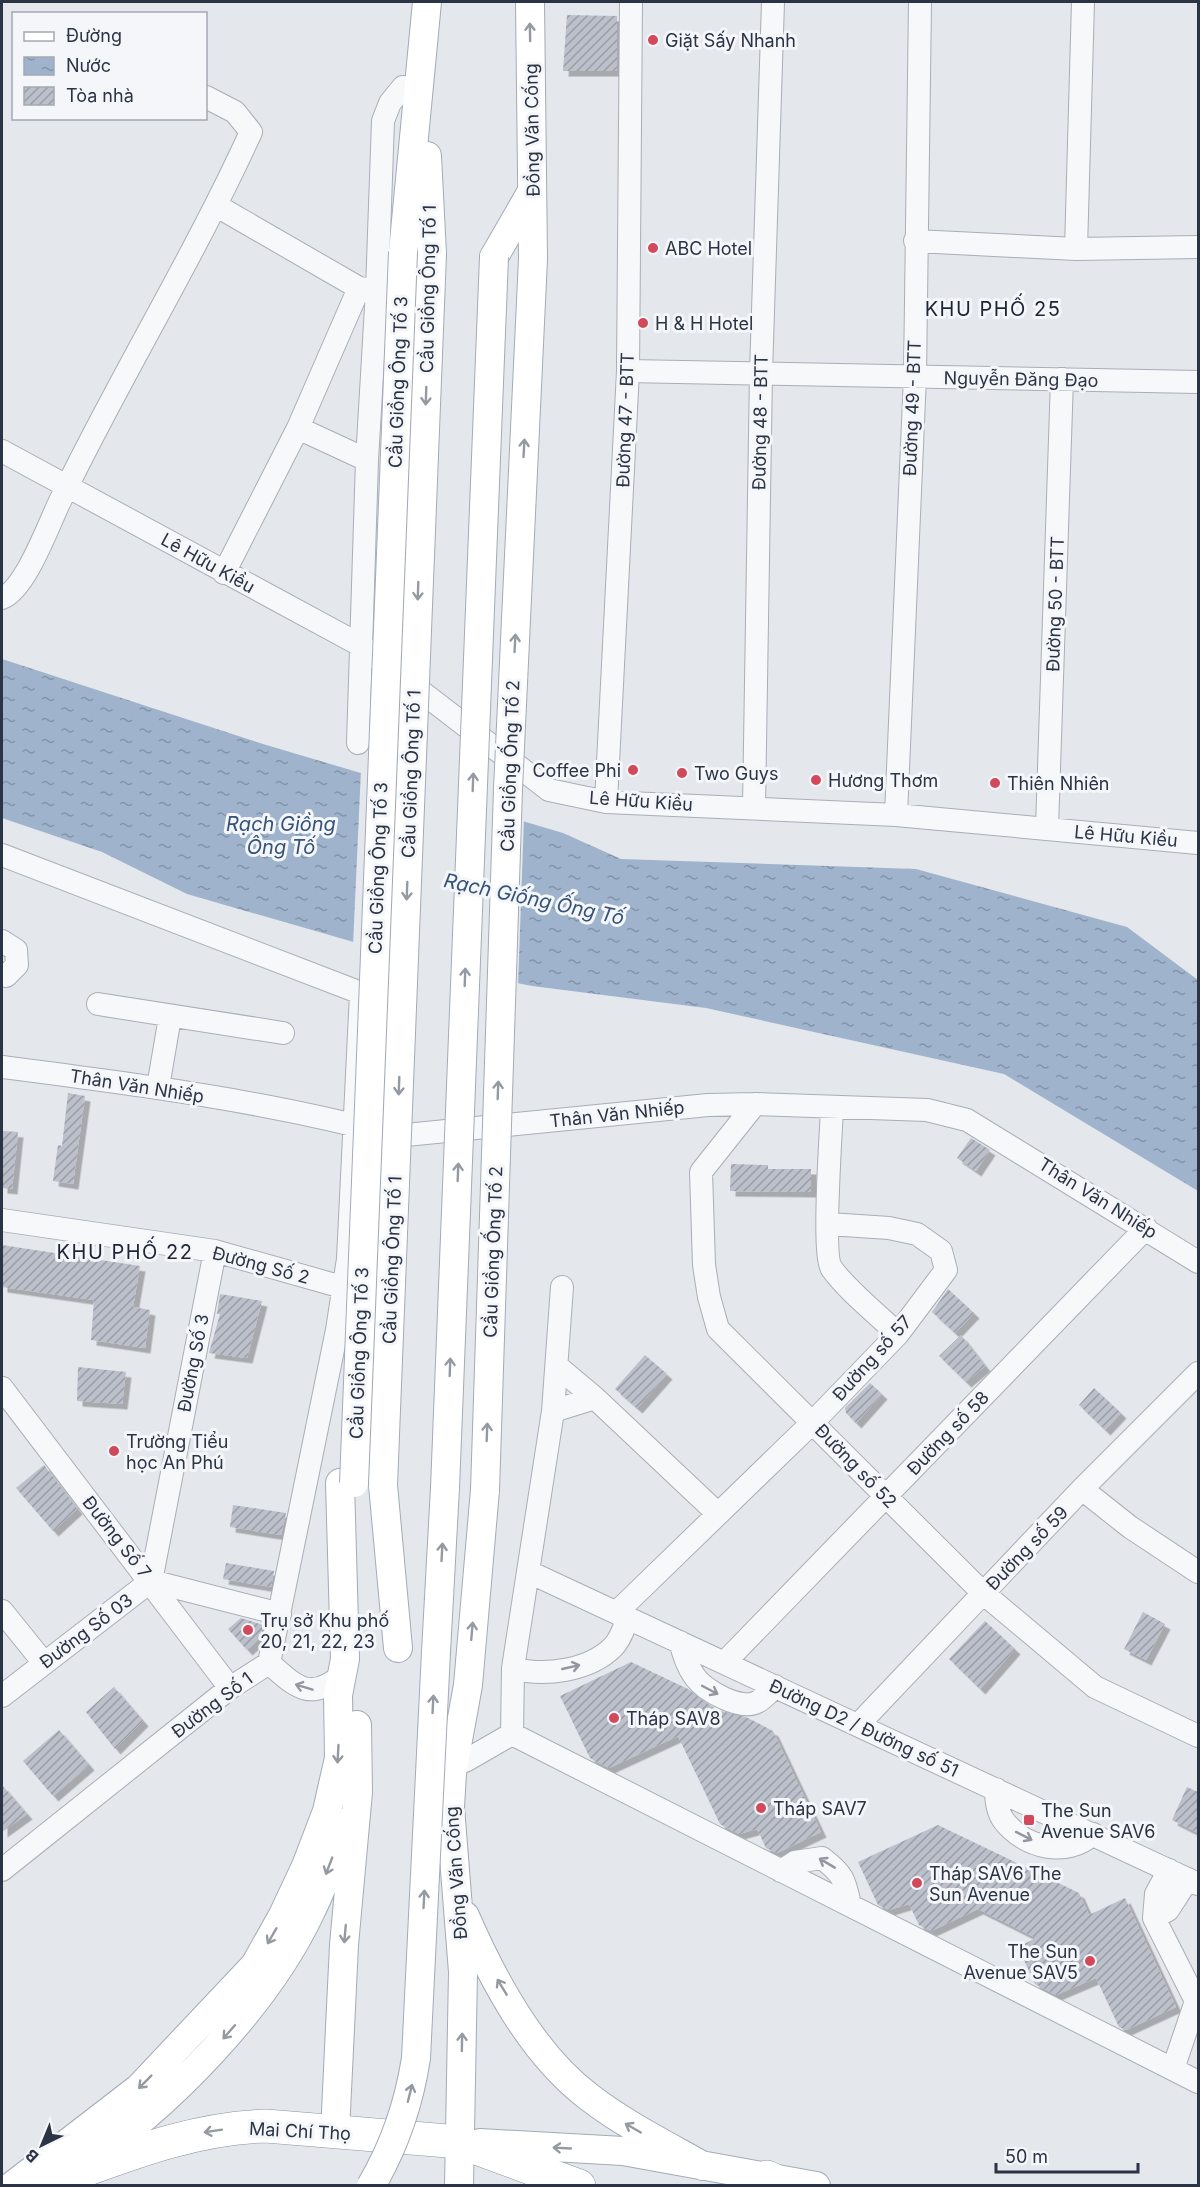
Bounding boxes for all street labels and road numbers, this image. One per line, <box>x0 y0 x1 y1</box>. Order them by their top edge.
street label: Đồng Văn Cống <box>520 63 544 197</box>
street label: Cầu Giồng Ông Tố 1 <box>415 205 440 373</box>
street label: Cầu Giồng Ông Tố 3 <box>384 296 411 468</box>
street label: Đường 49 - BTT <box>899 340 925 476</box>
street label: Đường 47 - BTT <box>612 352 638 488</box>
street label: Đường 48 - BTT <box>748 354 772 490</box>
street label: Nguyễn Đăng Đạo <box>943 367 1099 391</box>
street label: Lê Hữu Kiều <box>157 529 259 597</box>
street label: Đường 50 - BTT <box>1042 536 1068 672</box>
street label: Cầu Giồng Ống Tố 2 <box>493 680 523 852</box>
street label: Cầu Giồng Ông Tố 1 <box>397 690 424 858</box>
street label: Cầu Giồng Ông Tố 3 <box>364 782 391 954</box>
street label: Lê Hữu Kiều <box>588 787 694 815</box>
street label: Lê Hữu Kiều <box>1073 821 1179 851</box>
street label: Thân Văn Nhiếp <box>68 1065 206 1107</box>
street label: Thân Văn Nhiếp <box>549 1096 685 1132</box>
street label: Thân Văn Nhiếp <box>1035 1153 1161 1243</box>
street label: Cầu Giồng Ống Tố 2 <box>476 1166 506 1338</box>
street label: Cầu Giồng Ông Tố 1 <box>378 1176 405 1344</box>
street label: Đường Số 2 <box>210 1242 312 1288</box>
street label: Cầu Giồng Ông Tố 3 <box>345 1267 372 1439</box>
street label: Đường số 57 <box>828 1311 916 1405</box>
street label: Đường Số 3 <box>173 1312 213 1414</box>
street label: Đường số 58 <box>903 1387 993 1479</box>
street label: Đường số 52 <box>811 1420 901 1512</box>
street label: Đường Số 7 <box>78 1492 156 1582</box>
street label: Đường số 59 <box>982 1502 1072 1594</box>
street label: Đường Số 03 <box>35 1589 137 1673</box>
street label: Đường Số 1 <box>167 1668 257 1742</box>
street label: Đường D2 / Đường số 51 <box>766 1675 962 1781</box>
street label: Đồng Văn Cống <box>441 1806 471 1940</box>
street label: Mai Chí Thọ <box>248 2118 352 2144</box>

